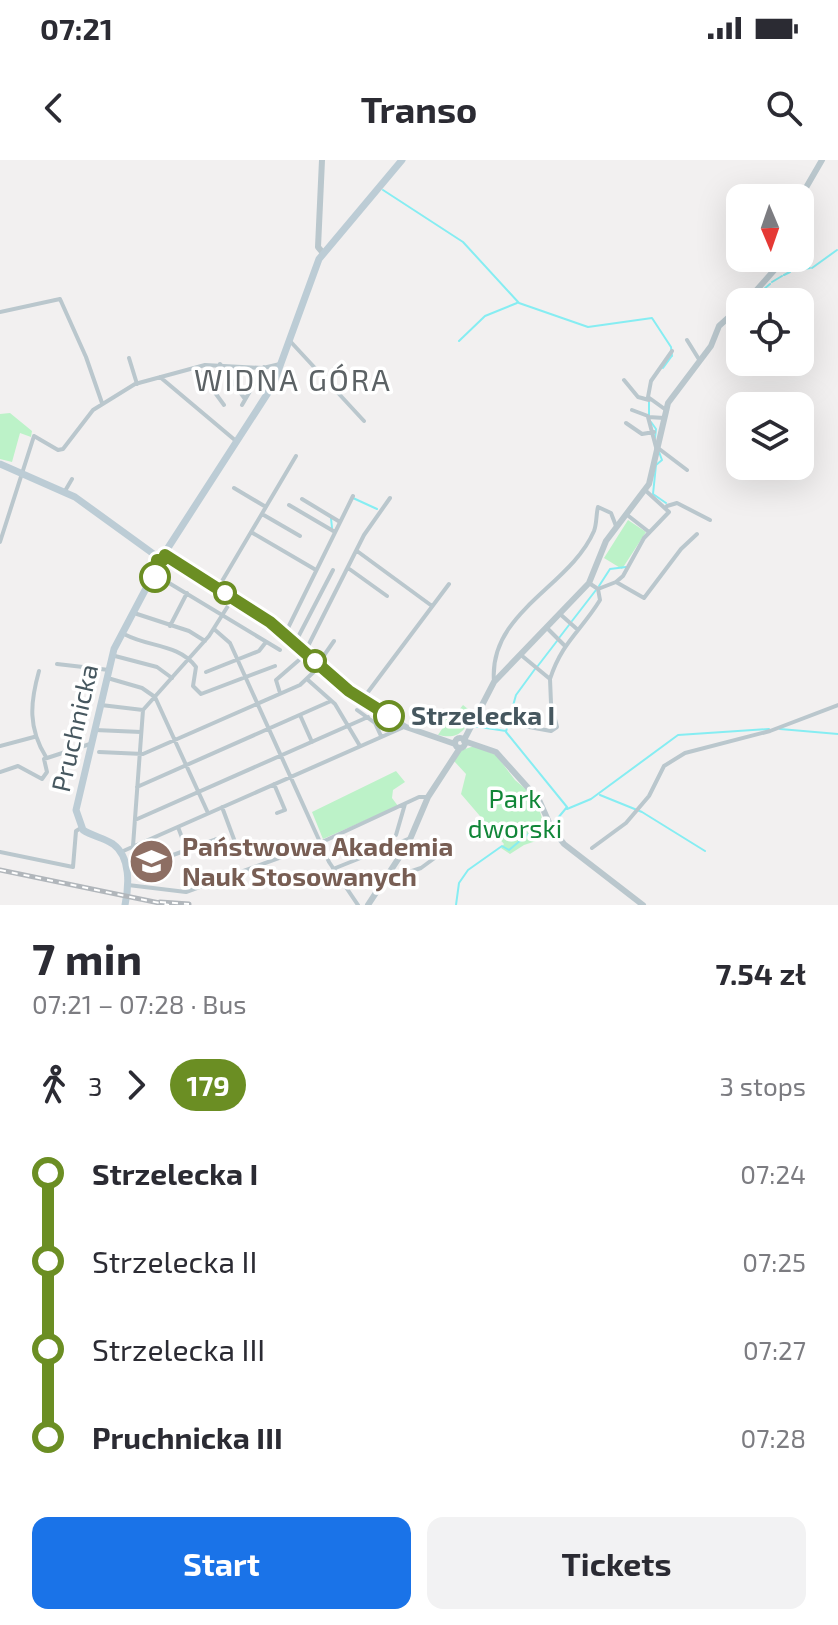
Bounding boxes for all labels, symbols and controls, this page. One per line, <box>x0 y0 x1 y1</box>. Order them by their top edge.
text: 07:21 <box>40 10 113 46</box>
icon: back <box>32 86 76 130</box>
icon: search <box>762 86 806 130</box>
text: Transo <box>361 87 477 130</box>
north arrow <box>726 184 814 272</box>
map controls <box>726 184 814 480</box>
button: locate <box>726 288 814 376</box>
district label: WIDNA GÓRA <box>194 361 392 397</box>
button: layers <box>726 392 814 480</box>
unlabelled marker <box>140 562 170 592</box>
unlabelled marker <box>214 582 236 604</box>
unlabelled marker <box>304 650 326 672</box>
street label: Pruchnicka <box>44 661 103 795</box>
place label: Strzelecka I <box>411 699 555 730</box>
marker: Strzelecka I <box>374 701 404 731</box>
park label: Park dworski <box>468 782 562 843</box>
place label: Państwowa Akademia Nauk Stosowanych <box>182 830 453 892</box>
school or university icon: Państwowa Akademia Nauk Stosowanych <box>127 838 175 886</box>
text: 7 min <box>32 931 142 984</box>
text: 7.54 zł <box>715 955 806 991</box>
text: 07:21 – 07:28 · Bus <box>32 988 246 1019</box>
icon: walk <box>32 1063 76 1107</box>
icon: forward <box>114 1063 158 1107</box>
text: 179 <box>186 1068 230 1102</box>
text: 3 <box>88 1070 102 1101</box>
text: 3 stops <box>720 1070 806 1101</box>
text: Strzelecka I <box>92 1155 258 1191</box>
text: 07:24 <box>740 1158 806 1189</box>
text: Strzelecka II <box>92 1243 257 1279</box>
text: 07:25 <box>742 1246 806 1277</box>
text: Strzelecka III <box>92 1331 265 1367</box>
text: 07:27 <box>743 1334 806 1365</box>
text: Pruchnicka III <box>92 1419 283 1455</box>
text: 07:28 <box>740 1422 806 1453</box>
button: Start <box>32 1517 411 1609</box>
button: Tickets <box>427 1517 806 1609</box>

